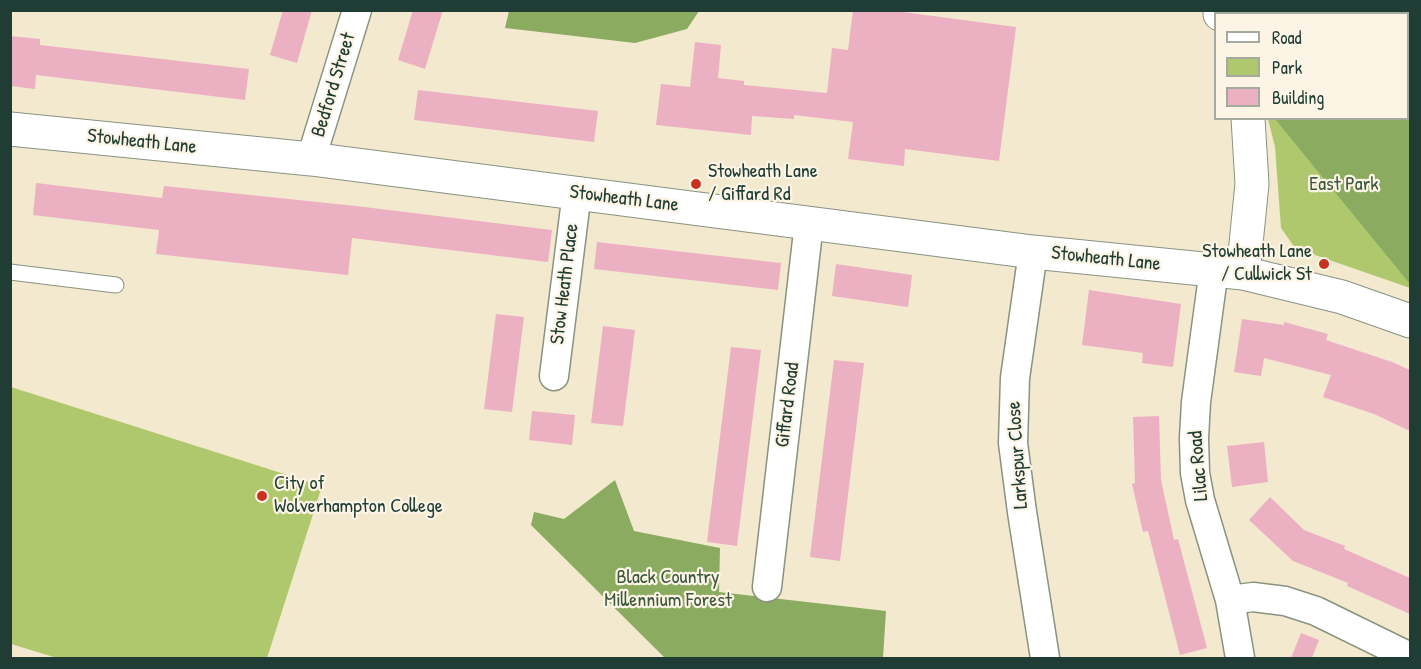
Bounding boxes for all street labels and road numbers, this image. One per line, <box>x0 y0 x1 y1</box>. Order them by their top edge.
street label: Bedford Street <box>307 30 361 140</box>
street label: Stowheath Lane <box>86 124 198 160</box>
street label: Stowheath Lane <box>568 180 680 218</box>
street label: Stow Heath Place <box>546 222 584 346</box>
street label: Stowheath Lane <box>1050 241 1162 277</box>
street label: Giffard Road <box>771 361 805 449</box>
street label: Larkspur Close <box>1002 400 1034 510</box>
street label: Lilac Road <box>1184 430 1214 502</box>

